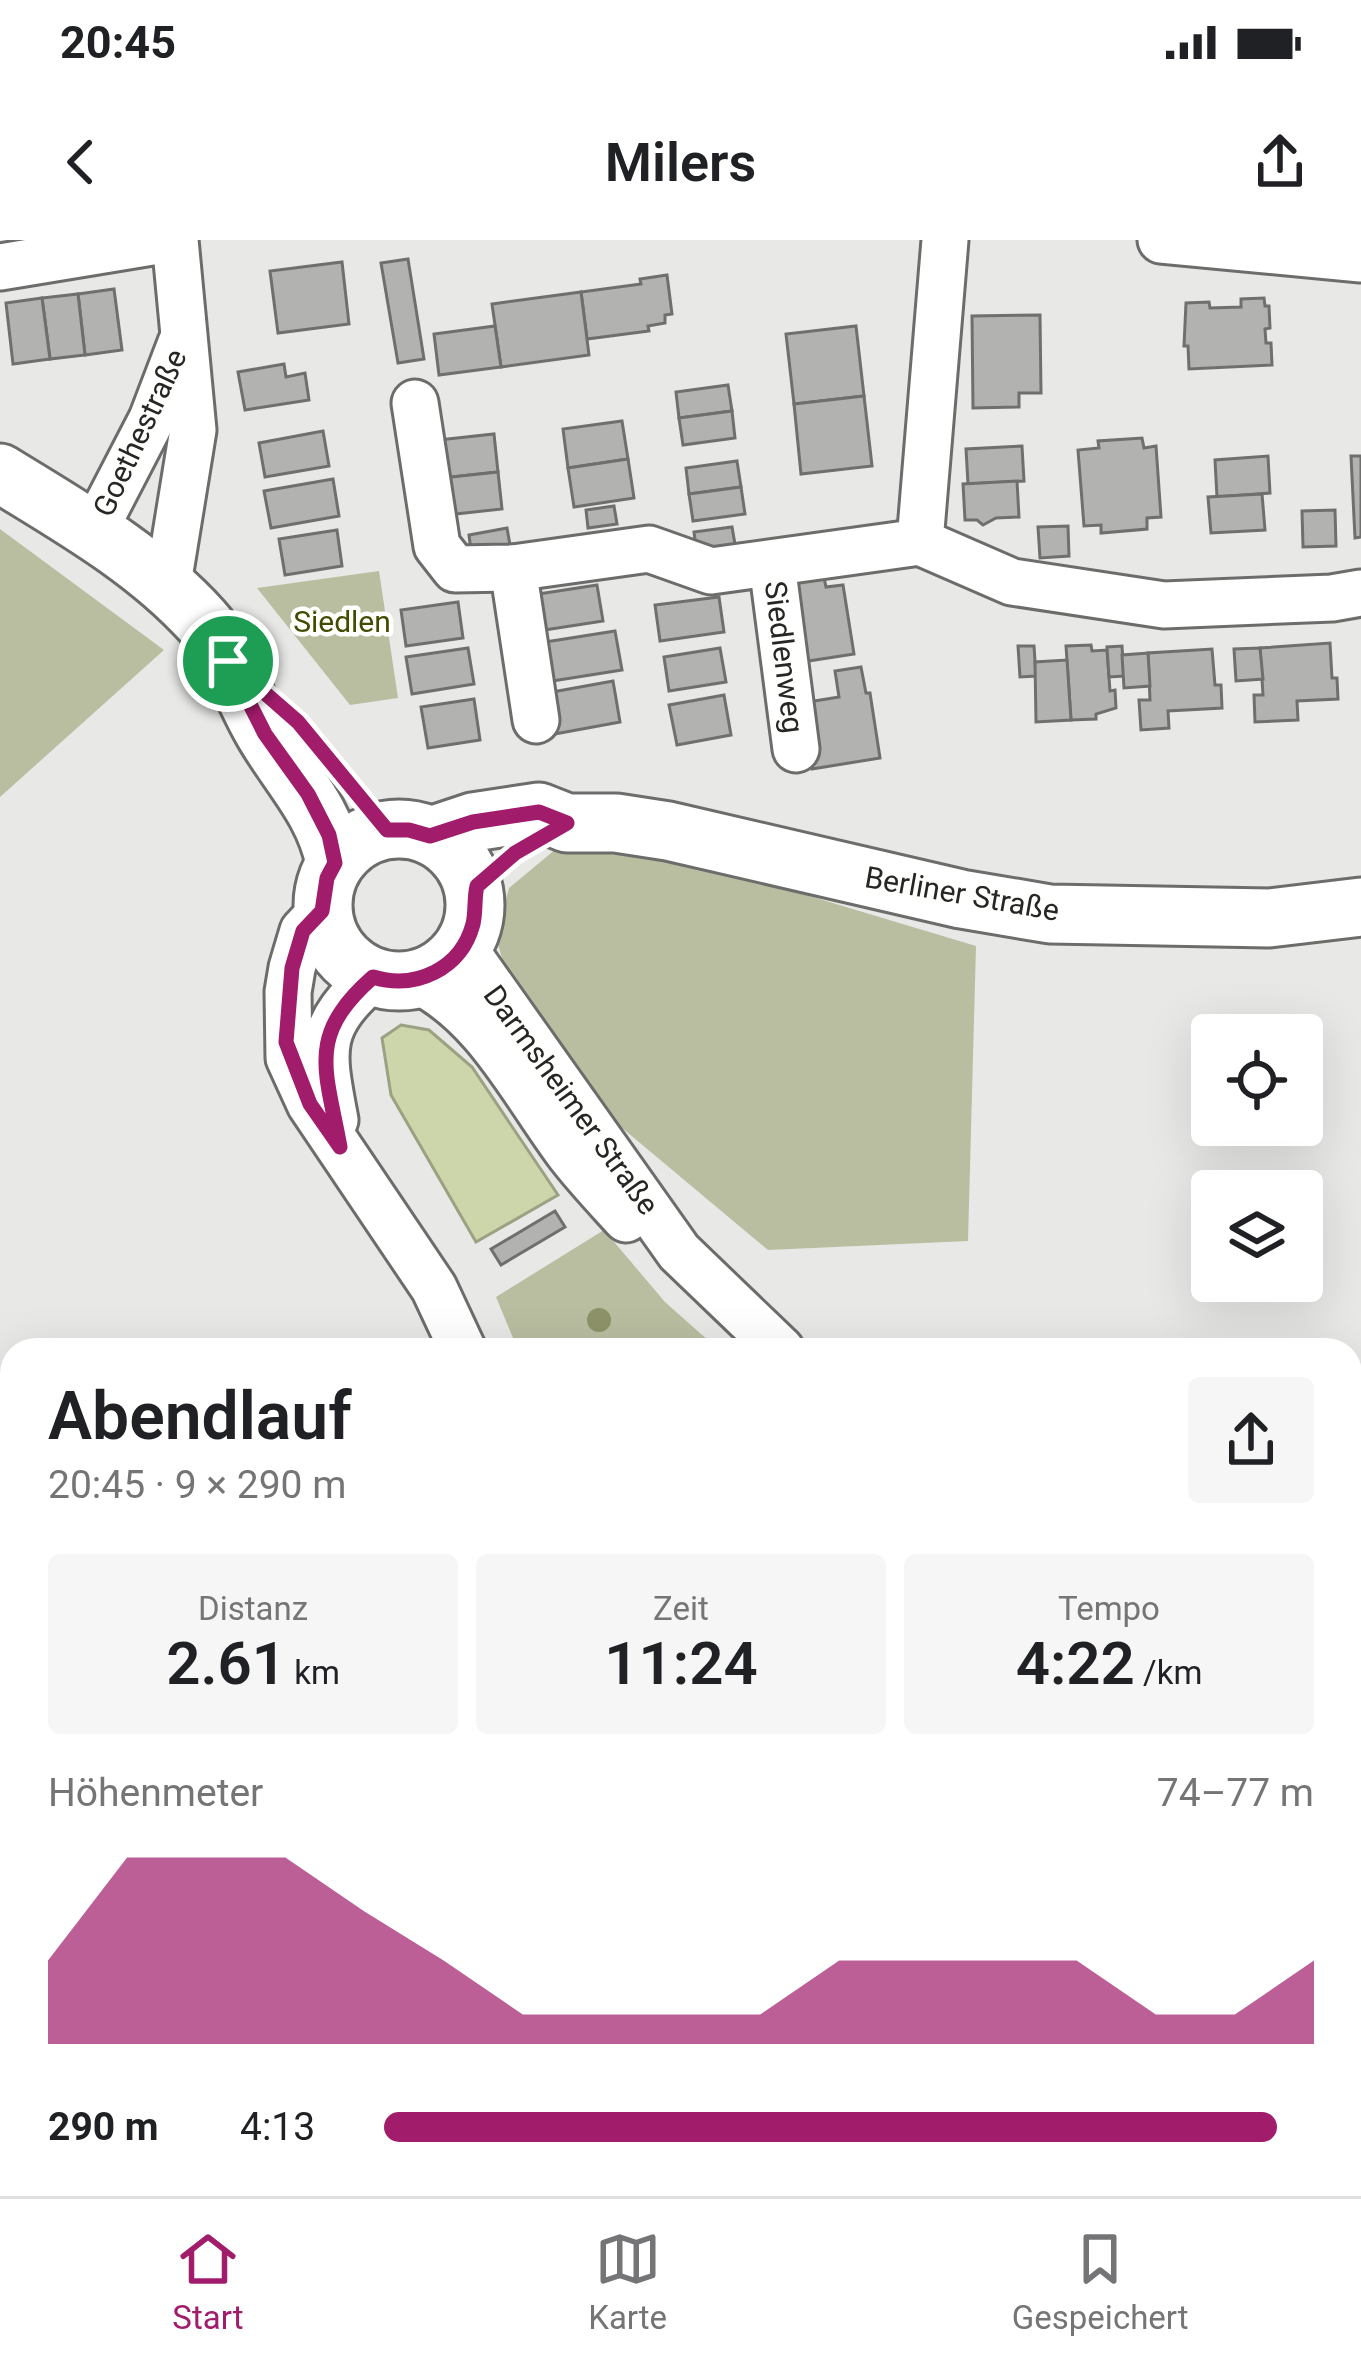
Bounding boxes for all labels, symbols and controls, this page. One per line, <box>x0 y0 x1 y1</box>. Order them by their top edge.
text: 20:45 <box>60 16 176 69</box>
icon: back <box>48 129 114 195</box>
icon: share <box>1247 129 1313 195</box>
text: Milers <box>605 131 756 194</box>
street label: Goethestraße <box>86 344 194 522</box>
street label: Siedlenweg <box>758 579 811 735</box>
park label: Siedlen <box>293 604 391 639</box>
pin <box>177 610 279 712</box>
icon: arrive <box>195 628 261 694</box>
street label: Berliner Straße <box>862 859 1062 928</box>
street label: Darmsheimer Straße <box>476 978 666 1221</box>
map controls <box>1191 1014 1323 1302</box>
button: locate <box>1191 1014 1323 1146</box>
button: layers <box>1191 1170 1323 1302</box>
button: share <box>1188 1377 1314 1503</box>
text: Abendlauf <box>48 1378 352 1455</box>
text: 20:45 · 9 × 290 m <box>48 1462 346 1508</box>
text: Distanz <box>198 1589 308 1628</box>
text: Zeit <box>653 1589 709 1628</box>
text: Tempo <box>1058 1589 1160 1628</box>
text: 2.61 <box>166 1628 286 1699</box>
text: 11:24 <box>604 1628 758 1699</box>
text: 4:22 <box>1016 1628 1135 1699</box>
text: km <box>286 1653 340 1692</box>
text: /km <box>1135 1653 1202 1692</box>
text: Höhenmeter <box>48 1770 263 1816</box>
text: 74–77 m <box>1157 1770 1314 1816</box>
text: 290 m <box>48 2104 159 2150</box>
text: 4:13 <box>240 2104 315 2150</box>
tab: Start <box>172 2226 243 2337</box>
tab: Karte <box>588 2226 667 2337</box>
tab: Gespeichert <box>1012 2226 1189 2337</box>

